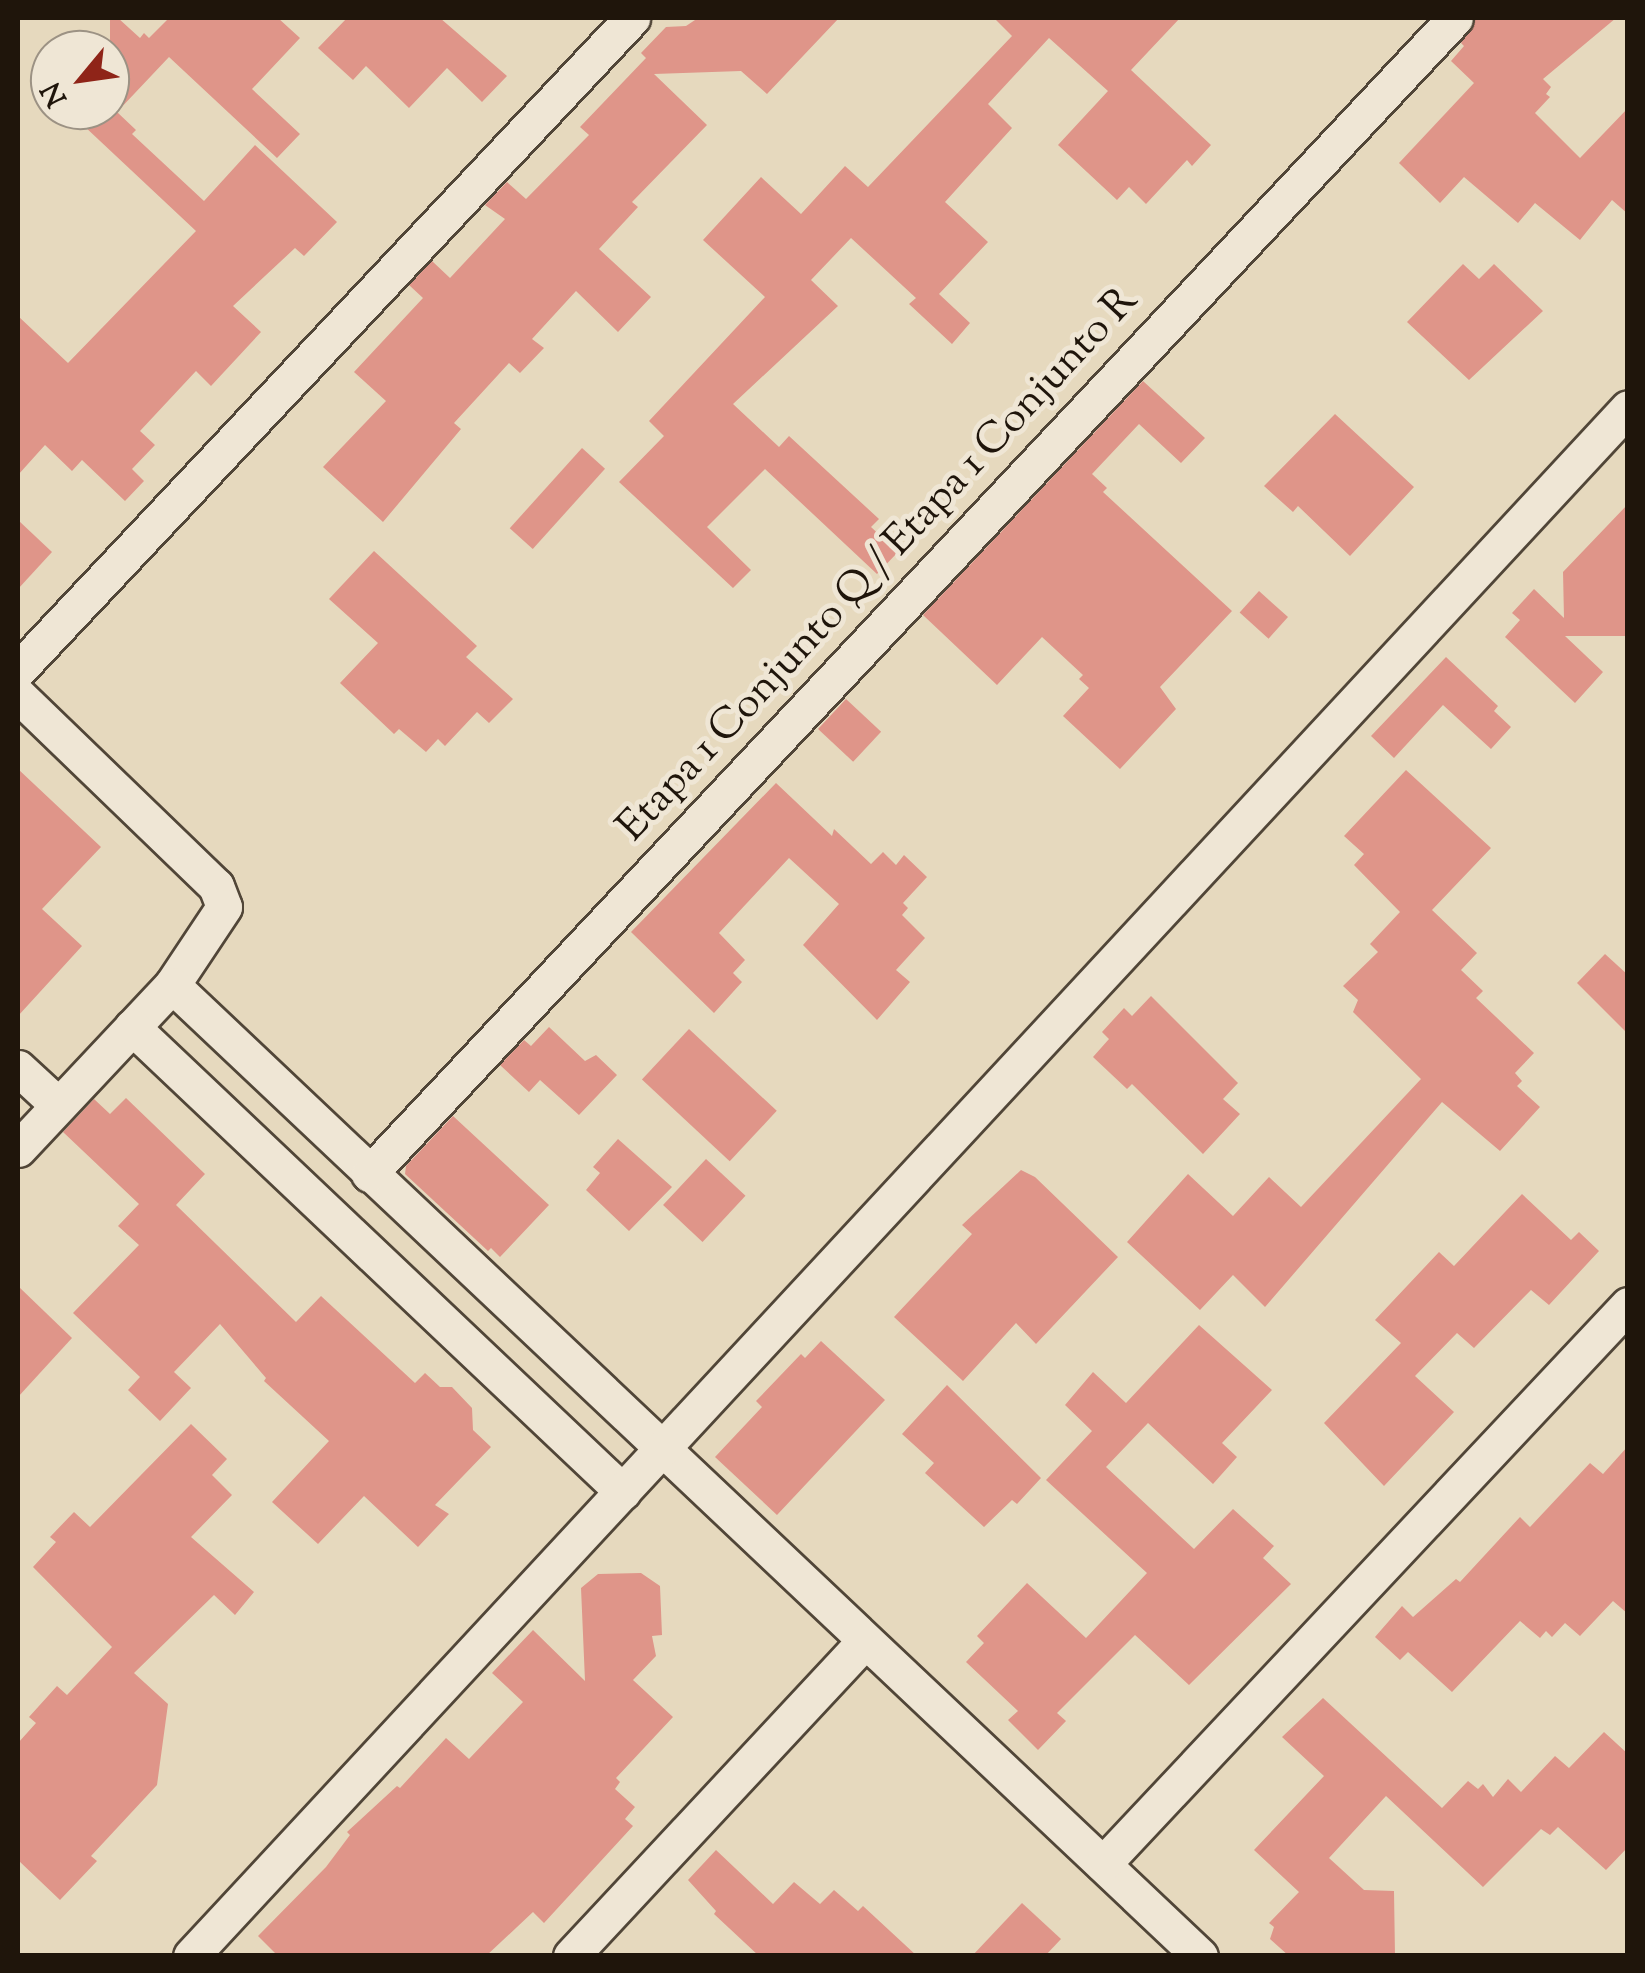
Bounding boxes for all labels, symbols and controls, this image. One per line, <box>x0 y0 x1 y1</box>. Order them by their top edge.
north arrow <box>30 30 130 130</box>
text: N <box>33 74 78 113</box>
street label: Etapa 1 Conjunto Q / Etapa 1 Conjunto R <box>608 277 1150 853</box>

